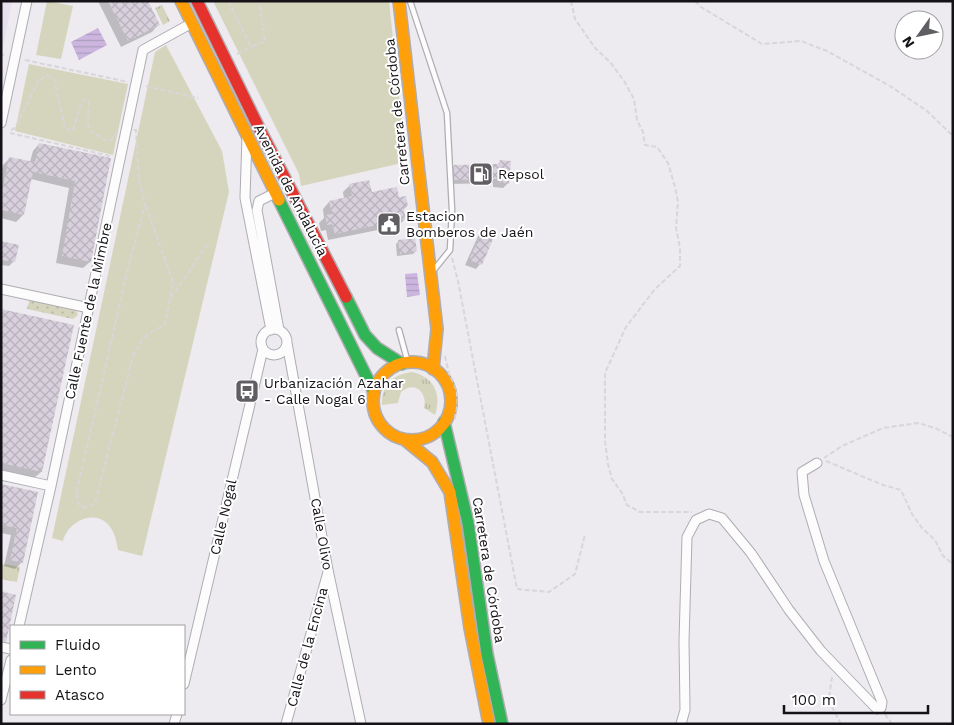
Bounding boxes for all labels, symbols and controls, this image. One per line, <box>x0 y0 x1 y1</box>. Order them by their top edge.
north arrow <box>894 10 944 60</box>
text: N <box>899 33 918 51</box>
street label: Carretera de Córdoba <box>381 38 413 186</box>
street label: Avenida de Andalucía <box>251 121 331 259</box>
fuel station icon: Repsol <box>468 161 494 187</box>
place label: Repsol <box>498 166 545 182</box>
place label: Estacion Bomberos de Jaén <box>406 208 533 240</box>
public building icon: Estacion Bomberos de Jaén <box>376 211 402 237</box>
street label: Calle Fuente de la Mimbre <box>61 221 115 401</box>
place label: Urbanización Azahar - Calle Nogal 6 <box>264 375 404 407</box>
bus stop icon: Urbanización Azahar - Calle Nogal 6 <box>234 378 260 404</box>
street label: Calle Nogal <box>207 477 240 556</box>
street label: Carretera de Córdoba <box>470 496 508 644</box>
street label: Calle Olivo <box>308 497 336 571</box>
street label: Calle de la Encina <box>283 585 331 708</box>
legend <box>10 625 185 715</box>
text: Fluido <box>55 636 100 654</box>
text: Lento <box>55 661 97 679</box>
scale bar <box>784 682 928 714</box>
text: Atasco <box>55 686 104 704</box>
text: 100 m <box>792 691 836 709</box>

